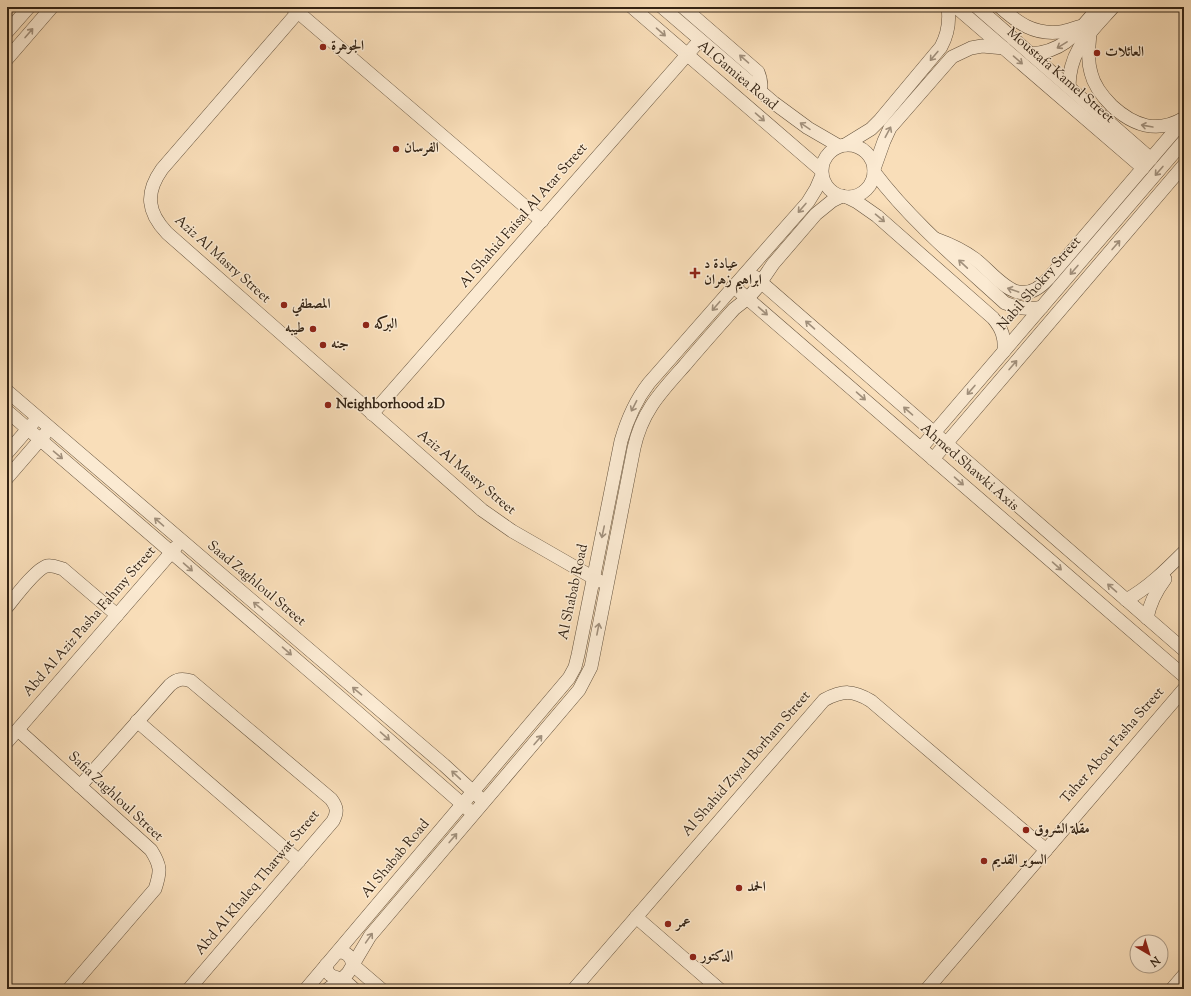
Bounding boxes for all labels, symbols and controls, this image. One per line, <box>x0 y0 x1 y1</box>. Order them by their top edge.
street label: Moustafa Kamel Street <box>1002 24 1118 129</box>
one-way arrow <box>25 28 34 38</box>
one-way arrow <box>656 28 666 37</box>
street label: Al Gamiea Road <box>693 36 781 116</box>
place label: الجوهرة <box>331 37 364 57</box>
one-way arrow <box>1056 41 1068 49</box>
marker: الجوهرة <box>318 42 328 52</box>
place label: العائلات <box>1105 43 1144 63</box>
marker: العائلات <box>1092 48 1102 58</box>
one-way arrow <box>930 50 939 61</box>
one-way arrow <box>739 55 749 64</box>
one-way arrow <box>1012 55 1022 64</box>
one-way arrow <box>754 112 764 121</box>
one-way arrow <box>1141 121 1154 129</box>
one-way arrow <box>800 122 811 130</box>
one-way arrow <box>885 127 892 139</box>
place label: الفرسان <box>404 139 439 159</box>
street label: Al Shahid Faisal Al Atar Street <box>455 139 593 293</box>
marker: الفرسان <box>391 144 401 154</box>
one-way arrow <box>1154 166 1163 176</box>
one-way arrow <box>797 203 806 214</box>
street label: Aziz Al Masry Street <box>169 211 275 309</box>
one-way arrow <box>874 214 885 223</box>
street label: Nabil Shokry Street <box>994 233 1087 335</box>
one-way arrow <box>1111 240 1120 250</box>
place label: عيادة د ابراهيم زهران <box>704 255 762 294</box>
one-way arrow <box>958 260 968 269</box>
one-way arrow <box>1069 264 1078 275</box>
marker: عيادة د ابراهيم زهران <box>689 267 701 279</box>
one-way arrow <box>1007 286 1020 293</box>
place label: المصطفي <box>291 295 330 317</box>
marker: المصطفي <box>279 300 289 310</box>
one-way arrow <box>711 300 720 311</box>
one-way arrow <box>757 306 767 315</box>
place label: البركه <box>374 314 397 335</box>
place label: طيبه <box>285 319 305 339</box>
marker: البركه <box>361 320 371 330</box>
one-way arrow <box>805 321 815 330</box>
marker: طيبه <box>308 324 318 334</box>
place label: جنه <box>331 335 349 355</box>
marker: جنه <box>318 340 328 350</box>
one-way arrow <box>1008 360 1017 370</box>
one-way arrow <box>967 384 976 394</box>
one-way arrow <box>856 391 866 401</box>
place label: Neighborhood 2D <box>336 395 445 415</box>
marker: Neighborhood 2D <box>323 400 333 410</box>
one-way arrow <box>630 400 637 412</box>
one-way arrow <box>903 406 913 415</box>
street label: Ahmed Shawki Axis <box>915 420 1023 516</box>
street label: Aziz Al Masry Street <box>412 426 520 520</box>
one-way arrow <box>53 450 63 459</box>
one-way arrow <box>954 477 964 486</box>
one-way arrow <box>154 517 165 526</box>
one-way arrow <box>598 525 606 538</box>
street label: Saad Zaghloul Street <box>202 537 310 632</box>
street label: Abd Al Aziz Pasha Fahmy Street <box>19 542 161 702</box>
street label: Al Shabab Road <box>554 542 594 642</box>
one-way arrow <box>183 562 193 571</box>
one-way arrow <box>1052 562 1063 571</box>
one-way arrow <box>1107 583 1117 592</box>
one-way arrow <box>253 602 263 611</box>
one-way arrow <box>595 622 603 635</box>
one-way arrow <box>282 647 292 656</box>
street label: Taher Abou Fasha Street <box>1057 683 1169 809</box>
one-way arrow <box>352 686 362 695</box>
street label: Al Shahid Ziyad Borham Street <box>678 687 816 841</box>
one-way arrow <box>380 732 391 741</box>
one-way arrow <box>533 734 542 745</box>
street label: Safia Zaghloul Street <box>63 748 167 847</box>
one-way arrow <box>450 771 461 780</box>
street label: Abd Al Khaleq Tharwat Street <box>191 806 325 960</box>
street label: Al Shabab Road <box>357 815 435 903</box>
place label: مقلة الشروق <box>1034 820 1090 840</box>
marker: مقلة الشروق <box>1021 825 1031 835</box>
one-way arrow <box>448 834 457 844</box>
place label: السوبر القديم <box>992 851 1047 872</box>
marker: السوبر القديم <box>979 856 989 866</box>
place label: الحمد <box>747 878 766 898</box>
marker: الحمد <box>734 883 744 893</box>
place label: عمر <box>674 914 691 934</box>
marker: عمر <box>663 919 673 929</box>
one-way arrow <box>365 933 373 944</box>
north arrow <box>1129 934 1169 974</box>
place label: الدكتور <box>699 947 733 967</box>
text: N <box>1146 951 1164 970</box>
marker: الدكتور <box>688 952 698 962</box>

